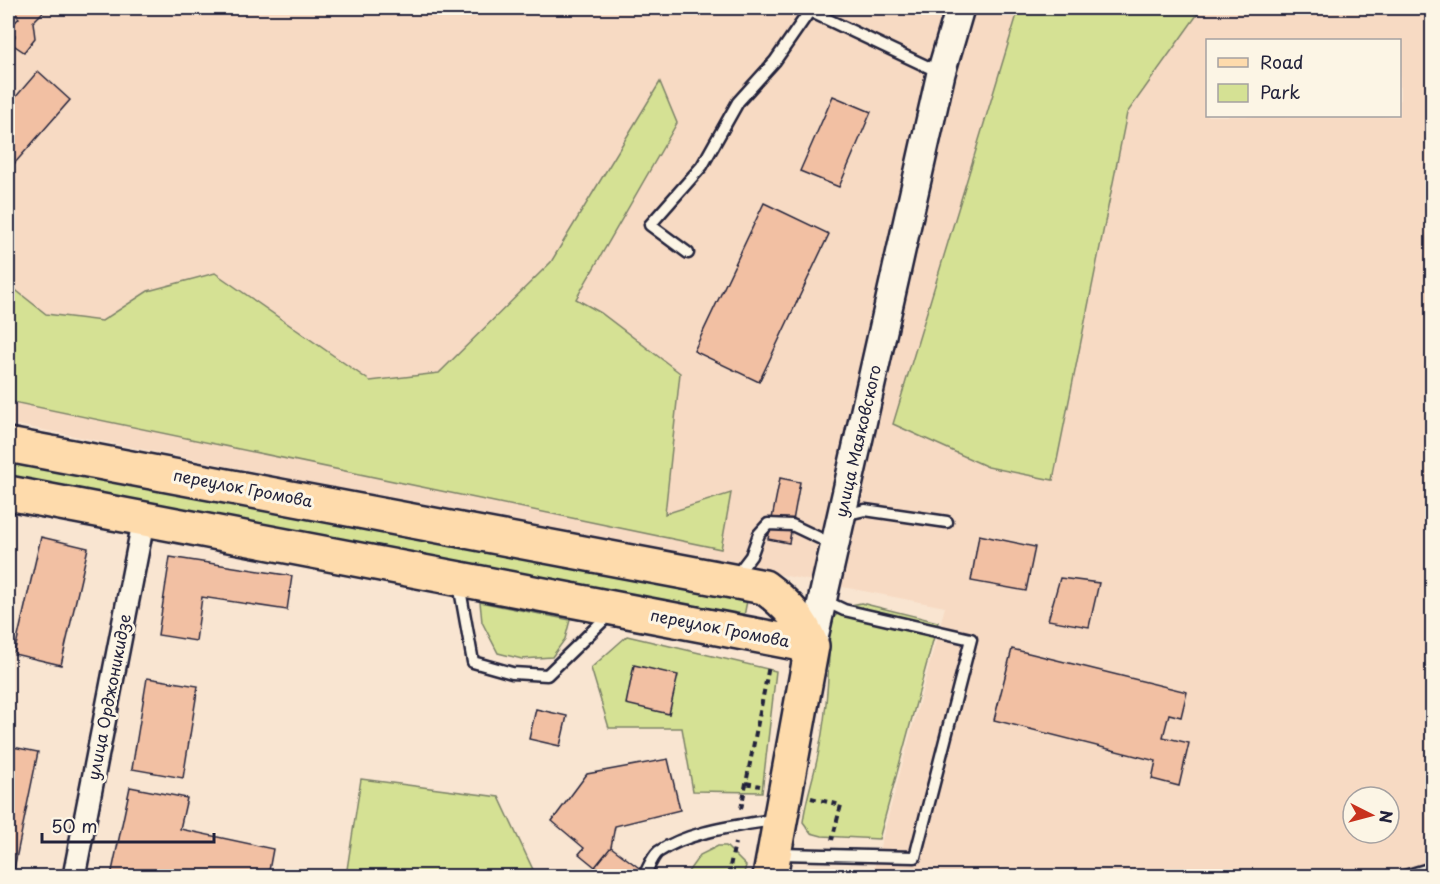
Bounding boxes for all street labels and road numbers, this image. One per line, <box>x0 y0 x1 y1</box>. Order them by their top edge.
street label: улица Маяковского <box>828 362 886 519</box>
street label: переулок Громова <box>171 462 315 512</box>
street label: переулок Громова <box>648 602 792 652</box>
street label: улица Орджоникидзе <box>80 611 136 782</box>

